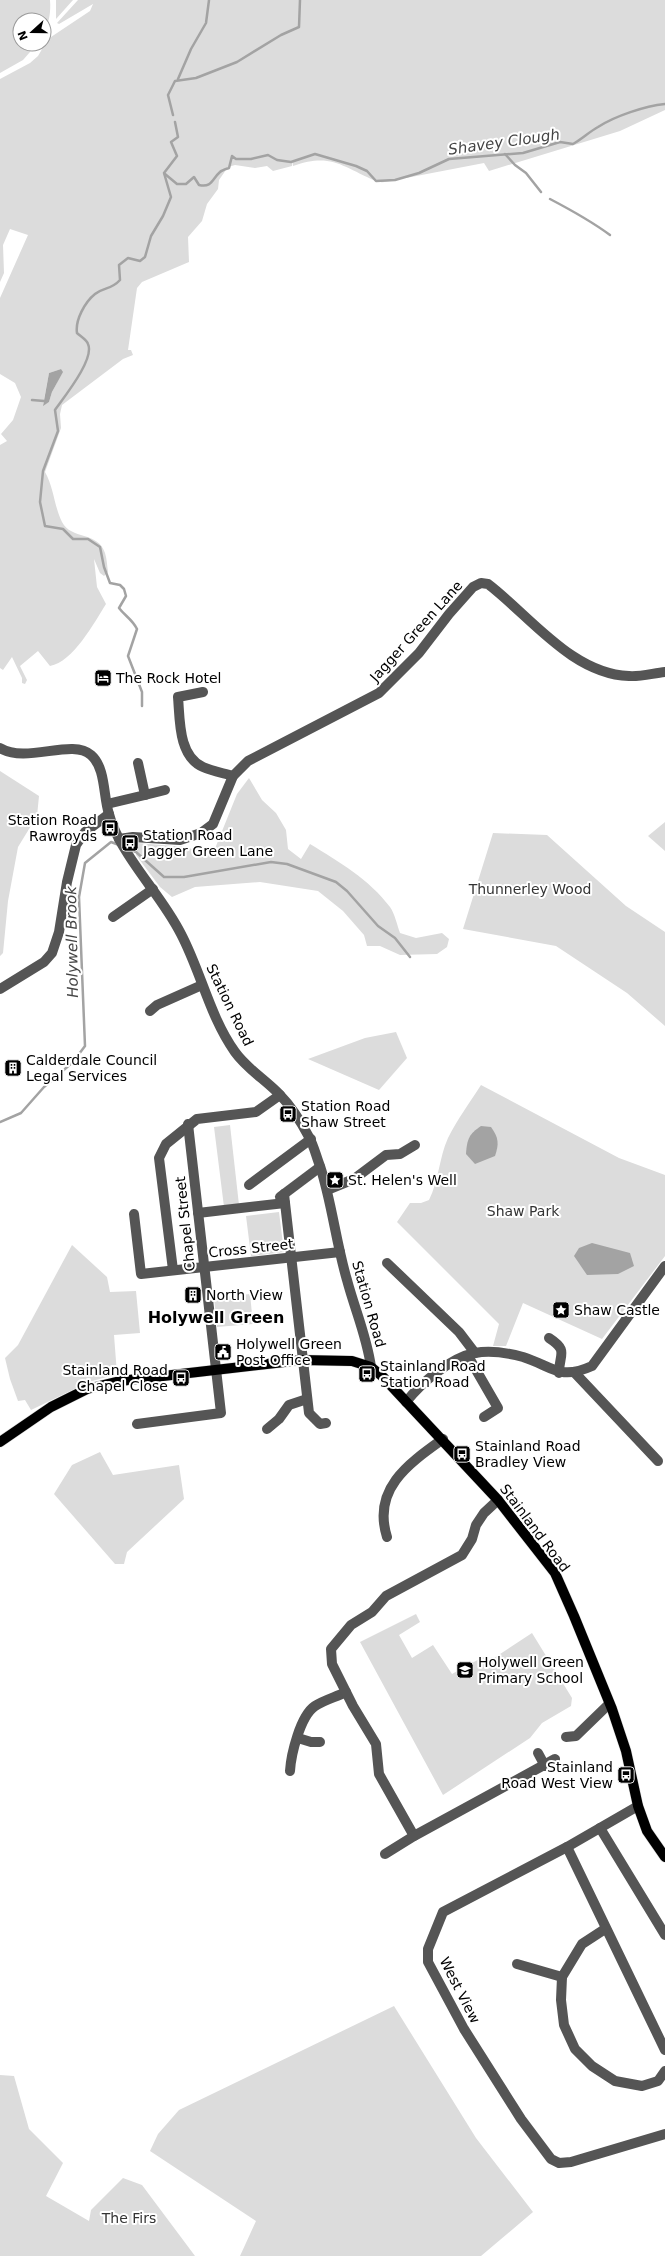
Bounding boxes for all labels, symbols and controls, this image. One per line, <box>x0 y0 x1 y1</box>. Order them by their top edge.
north arrow <box>12 12 52 52</box>
text: N <box>15 29 31 42</box>
water label: Shavey Clough <box>447 125 561 159</box>
street label: Jagger Green Lane <box>366 577 465 685</box>
hotel icon: The Rock Hotel <box>93 668 113 688</box>
place label: The Rock Hotel <box>115 670 222 686</box>
place label: Station Road Rawroyds <box>8 812 97 844</box>
bus stop icon: Station Road Rawroyds <box>100 818 120 838</box>
place label: Station Road Jagger Green Lane <box>142 827 273 859</box>
bus stop icon: Station Road Jagger Green Lane <box>120 833 140 853</box>
park label: Thunnerley Wood <box>468 881 591 897</box>
water label: Holywell Brook <box>62 885 82 998</box>
street label: Station Road <box>203 961 257 1049</box>
place label: Calderdale Council Legal Services <box>26 1052 157 1084</box>
building icon: Calderdale Council Legal Services <box>3 1058 23 1078</box>
place label: Station Road Shaw Street <box>301 1098 390 1130</box>
bus stop icon: Station Road Shaw Street <box>278 1104 298 1124</box>
place icon: St. Helen's Well <box>325 1170 345 1190</box>
place label: St. Helen's Well <box>348 1172 457 1188</box>
street label: Chapel Street <box>172 1175 198 1272</box>
park label: Shaw Park <box>487 1203 560 1219</box>
street label: Cross Street <box>208 1236 295 1260</box>
street label: Station Road <box>349 1259 389 1349</box>
building icon: North View <box>183 1285 203 1305</box>
place label: North View <box>206 1287 283 1303</box>
place icon: Shaw Castle <box>551 1300 571 1320</box>
place label: Shaw Castle <box>574 1302 660 1318</box>
district label: Holywell Green <box>148 1308 284 1327</box>
place label: Holywell Green Post Office <box>236 1336 342 1368</box>
public building icon: Holywell Green Post Office <box>213 1342 233 1362</box>
place label: Stainland Road Station Road <box>380 1358 486 1390</box>
place label: Stainland Road Chapel Close <box>62 1362 168 1394</box>
bus stop icon: Stainland Road Station Road <box>357 1364 377 1384</box>
bus stop icon: Stainland Road Chapel Close <box>171 1368 191 1388</box>
place label: Stainland Road Bradley View <box>475 1438 581 1470</box>
bus stop icon: Stainland Road Bradley View <box>452 1444 472 1464</box>
street label: Stainland Road <box>497 1481 573 1575</box>
place label: Holywell Green Primary School <box>478 1654 584 1686</box>
school or university icon: Holywell Green Primary School <box>455 1660 475 1680</box>
place label: Stainland Road West View <box>501 1759 613 1791</box>
bus stop icon: Stainland Road West View <box>616 1765 636 1785</box>
street label: West View <box>437 1954 483 2026</box>
park label: The Firs <box>101 2210 156 2226</box>

